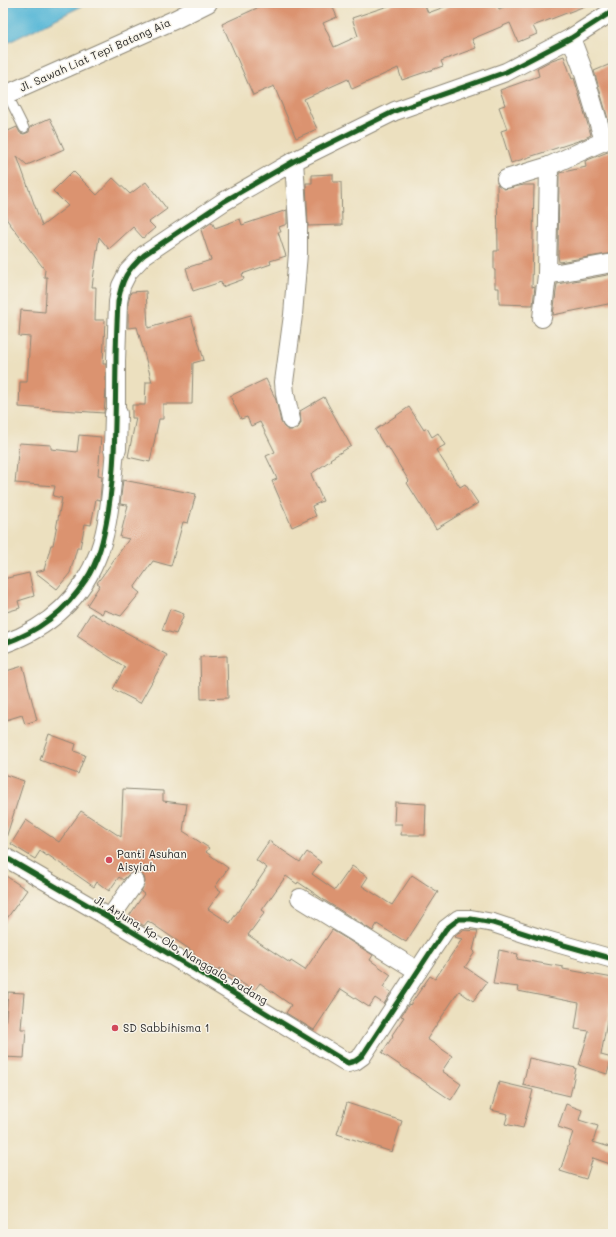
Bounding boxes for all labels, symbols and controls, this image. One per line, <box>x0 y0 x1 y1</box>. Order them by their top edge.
street label: Jl. Sawah Liat Tepi Batang Aia <box>17 14 173 95</box>
place label: Panti Asuhan Aisyiah <box>117 846 187 874</box>
marker: Panti Asuhan Aisyiah <box>104 855 114 865</box>
street label: Jl. Arjuna, Kp. Olo, Nanggalo, Padang <box>92 892 271 1007</box>
place label: SD Sabbihisma 1 <box>123 1020 210 1035</box>
marker: SD Sabbihisma 1 <box>110 1023 120 1033</box>

